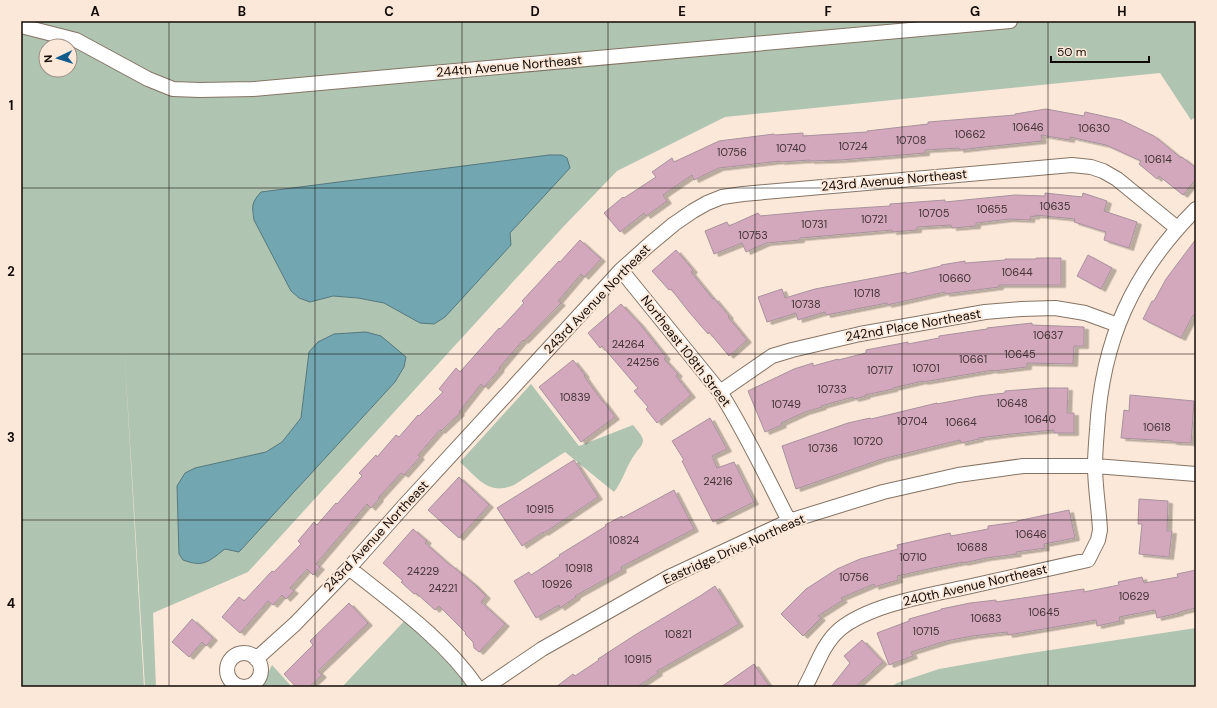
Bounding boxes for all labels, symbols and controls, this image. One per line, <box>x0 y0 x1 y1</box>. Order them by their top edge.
text: A <box>90 3 100 20</box>
text: B <box>238 3 246 20</box>
text: C <box>384 3 394 20</box>
text: D <box>530 3 540 20</box>
text: E <box>678 3 686 20</box>
text: F <box>824 3 832 20</box>
text: G <box>970 3 980 20</box>
text: H <box>1117 3 1127 20</box>
north arrow <box>38 38 78 78</box>
scale bar <box>1051 38 1149 64</box>
text: 50 m <box>1057 44 1086 60</box>
street label: 244th Avenue Northeast <box>435 51 583 81</box>
text: N <box>41 54 55 63</box>
text: 1 <box>9 97 13 114</box>
house number: 10646 <box>1012 120 1044 134</box>
house number: 10630 <box>1078 121 1110 135</box>
house number: 10662 <box>955 127 985 141</box>
house number: 10708 <box>896 133 926 147</box>
house number: 10724 <box>838 139 868 153</box>
house number: 10740 <box>776 141 806 155</box>
house number: 10756 <box>717 145 747 159</box>
house number: 10614 <box>1144 152 1172 166</box>
street label: 243rd Avenue Northeast <box>820 165 968 195</box>
house number: 10635 <box>1039 199 1071 213</box>
house number: 10655 <box>976 202 1008 216</box>
house number: 10705 <box>919 206 950 220</box>
house number: 10721 <box>861 212 887 226</box>
house number: 10731 <box>801 217 827 231</box>
house number: 10753 <box>738 228 768 242</box>
street label: 243rd Avenue Northeast <box>540 240 654 358</box>
text: 2 <box>7 263 15 280</box>
house number: 10644 <box>1001 265 1033 279</box>
house number: 10660 <box>939 271 971 285</box>
house number: 10718 <box>854 286 880 300</box>
street label: Northeast 108th Street <box>637 292 735 410</box>
house number: 10738 <box>791 297 821 311</box>
street label: 242nd Place Northeast <box>844 305 982 345</box>
house number: 10637 <box>1033 328 1063 342</box>
house number: 24264 <box>612 337 645 351</box>
house number: 10645 <box>1004 347 1036 361</box>
house number: 10661 <box>959 352 987 366</box>
house number: 24256 <box>627 355 659 369</box>
house number: 10701 <box>912 361 940 375</box>
house number: 10717 <box>867 363 893 377</box>
house number: 10733 <box>817 382 847 396</box>
house number: 10839 <box>560 390 590 404</box>
house number: 10648 <box>996 396 1028 410</box>
house number: 10749 <box>771 397 801 411</box>
house number: 10640 <box>1024 412 1056 426</box>
house number: 10704 <box>897 414 928 428</box>
house number: 10664 <box>945 415 977 429</box>
house number: 10618 <box>1143 420 1171 434</box>
text: 3 <box>7 429 15 446</box>
house number: 10720 <box>853 434 883 448</box>
house number: 10736 <box>808 441 838 455</box>
house number: 24216 <box>703 474 733 488</box>
street label: 243rd Avenue Northeast <box>320 477 432 595</box>
house number: 10915 <box>526 502 554 516</box>
street label: Eastridge Drive Northeast <box>660 510 808 588</box>
house number: 10646 <box>1015 527 1047 541</box>
house number: 10824 <box>609 533 639 547</box>
house number: 10688 <box>956 540 988 554</box>
house number: 10710 <box>899 550 927 564</box>
street label: 240th Avenue Northeast <box>901 560 1049 610</box>
house number: 10918 <box>565 561 593 575</box>
house number: 24229 <box>407 564 439 578</box>
house number: 10756 <box>839 570 869 584</box>
house number: 10926 <box>542 577 573 591</box>
house number: 24221 <box>429 581 457 595</box>
house number: 10629 <box>1119 589 1149 603</box>
text: 4 <box>7 595 15 612</box>
house number: 10645 <box>1028 605 1060 619</box>
house number: 10683 <box>970 611 1002 625</box>
house number: 10715 <box>913 624 940 638</box>
house number: 10821 <box>664 627 692 641</box>
house number: 10915 <box>624 652 652 666</box>

